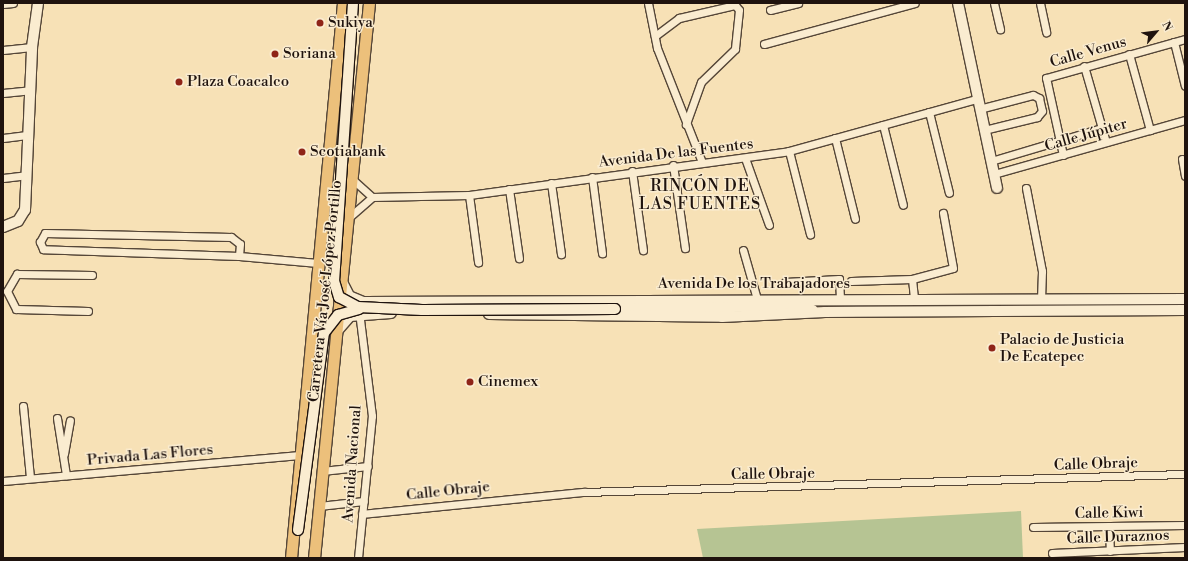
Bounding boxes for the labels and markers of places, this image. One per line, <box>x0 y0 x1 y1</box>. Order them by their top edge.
place label: Sukiya <box>328 14 373 32</box>
marker: Sukiya <box>315 18 325 28</box>
place label: Soriana <box>283 45 336 63</box>
marker: Soriana <box>270 49 280 59</box>
place label: Plaza Coacalco <box>187 73 289 91</box>
marker: Plaza Coacalco <box>174 77 184 87</box>
place label: Scotiabank <box>310 143 385 161</box>
marker: Scotiabank <box>297 147 307 157</box>
place label: Palacio de Justicia De Ecatepec <box>1000 330 1124 365</box>
marker: Palacio de Justicia De Ecatepec <box>987 343 997 353</box>
place label: Cinemex <box>478 373 538 391</box>
marker: Cinemex <box>465 377 475 387</box>

